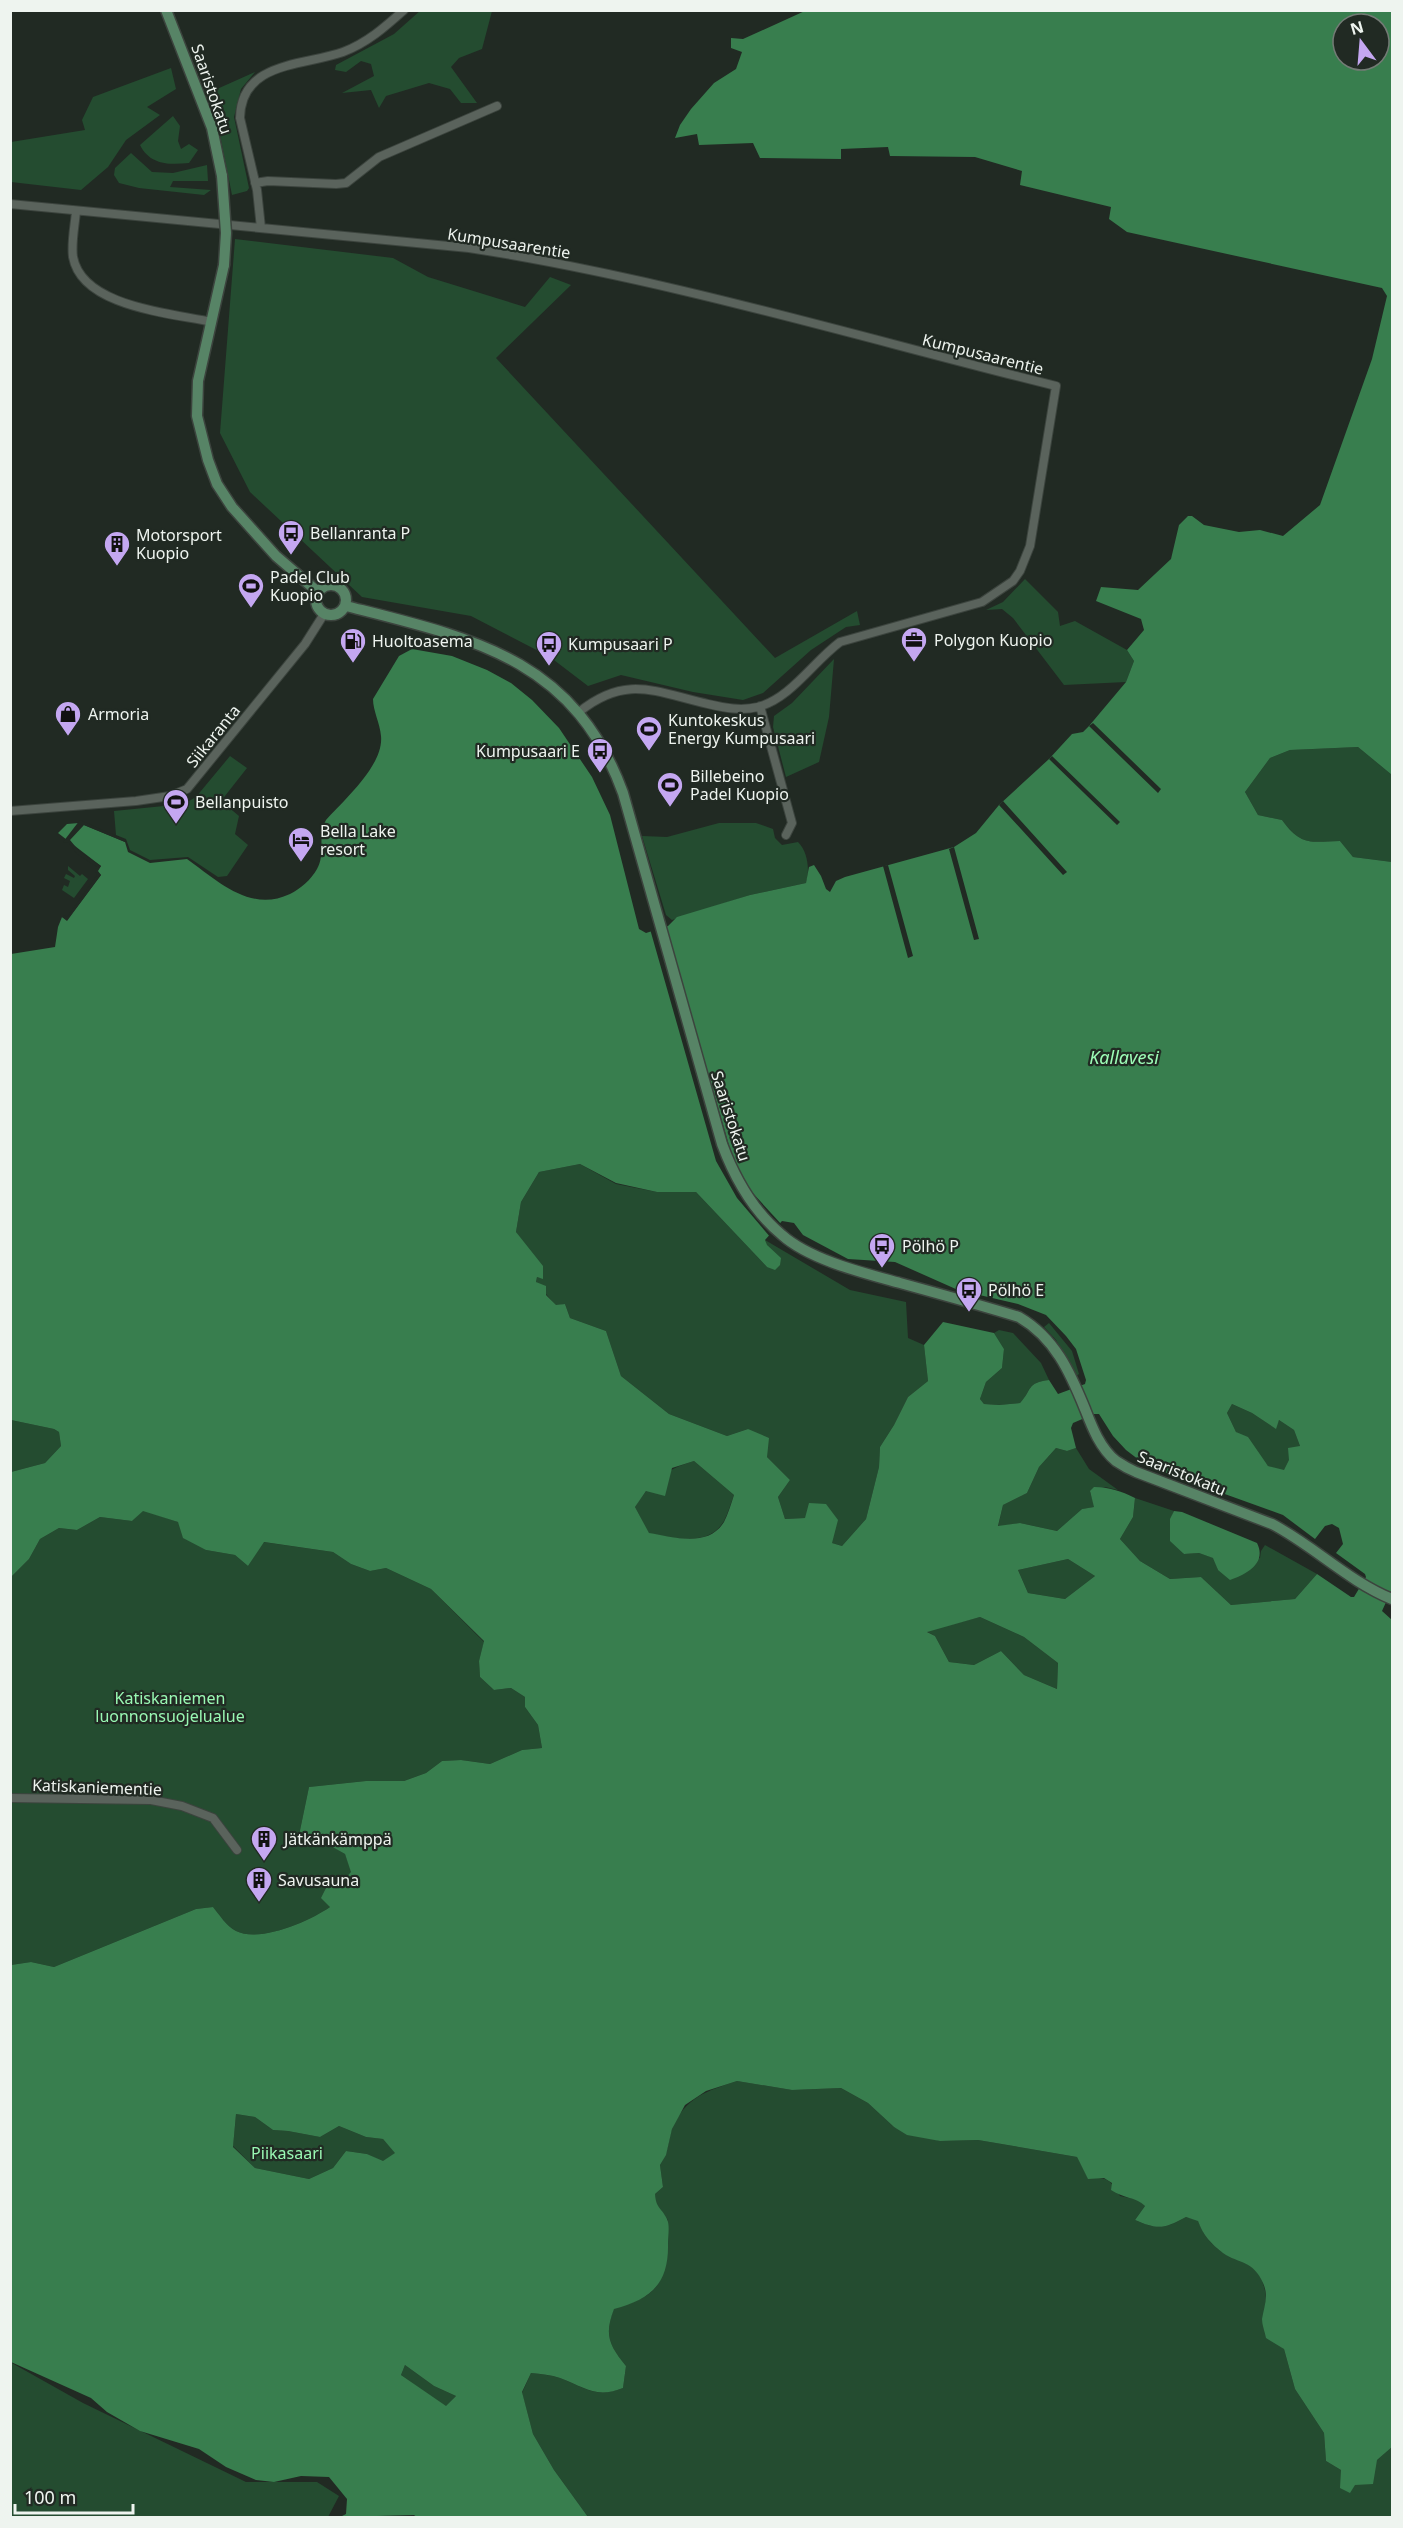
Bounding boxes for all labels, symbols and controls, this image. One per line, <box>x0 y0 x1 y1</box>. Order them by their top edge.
north arrow <box>1331 12 1391 72</box>
text: N <box>1348 15 1366 40</box>
street label: Saaristokatu <box>186 41 238 137</box>
street label: Kumpusaarentie <box>446 222 572 264</box>
street label: Kumpusaarentie <box>920 328 1046 380</box>
bus stop icon: Bellanranta P <box>276 518 306 556</box>
place label: Bellanranta P <box>310 522 410 544</box>
place label: Motorsport Kuopio <box>136 524 222 564</box>
building icon: Motorsport Kuopio <box>102 529 132 567</box>
place label: Padel Club Kuopio <box>270 566 350 606</box>
sports icon: Padel Club Kuopio <box>236 571 266 609</box>
office icon: Polygon Kuopio <box>899 625 929 663</box>
fuel station icon: Huoltoasema <box>338 626 368 664</box>
bus stop icon: Kumpusaari P <box>534 629 564 667</box>
place label: Polygon Kuopio <box>934 629 1052 651</box>
place label: Huoltoasema <box>372 630 473 652</box>
place label: Kumpusaari P <box>568 633 673 655</box>
shop icon: Armoria <box>53 699 83 737</box>
street label: Siikaranta <box>181 700 245 772</box>
place label: Armoria <box>88 703 149 725</box>
place label: Kuntokeskus Energy Kumpusaari <box>668 709 815 749</box>
sports icon: Kuntokeskus Energy Kumpusaari <box>634 714 664 752</box>
bus stop icon: Kumpusaari E <box>585 736 615 774</box>
place label: Kumpusaari E <box>476 740 580 762</box>
place label: Billebeino Padel Kuopio <box>690 765 789 805</box>
sports icon: Billebeino Padel Kuopio <box>655 770 685 808</box>
sports icon: Bellanpuisto <box>161 787 191 825</box>
place label: Bellanpuisto <box>195 791 289 813</box>
place label: Bella Lake resort <box>320 820 396 860</box>
hotel icon: Bella Lake resort <box>286 825 316 863</box>
water label: Kallavesi <box>1089 1045 1159 1069</box>
street label: Saaristokatu <box>706 1068 756 1164</box>
bus stop icon: Pölhö P <box>867 1231 897 1269</box>
place label: Pölhö P <box>902 1235 959 1257</box>
bus stop icon: Pölhö E <box>954 1275 984 1313</box>
place label: Pölhö E <box>988 1279 1044 1301</box>
street label: Saaristokatu <box>1134 1445 1230 1501</box>
park label: Katiskaniemen luonnonsuojelualue <box>95 1687 245 1727</box>
street label: Katiskaniementie <box>32 1774 162 1800</box>
building icon: Jätkänkämppä <box>249 1824 279 1862</box>
place label: Jätkänkämppä <box>282 1828 392 1850</box>
building icon: Savusauna <box>244 1865 274 1903</box>
place label: Savusauna <box>278 1869 359 1891</box>
park label: Piikasaari <box>251 2142 323 2164</box>
scale bar <box>15 2477 134 2515</box>
text: 100 m <box>24 2485 76 2509</box>

